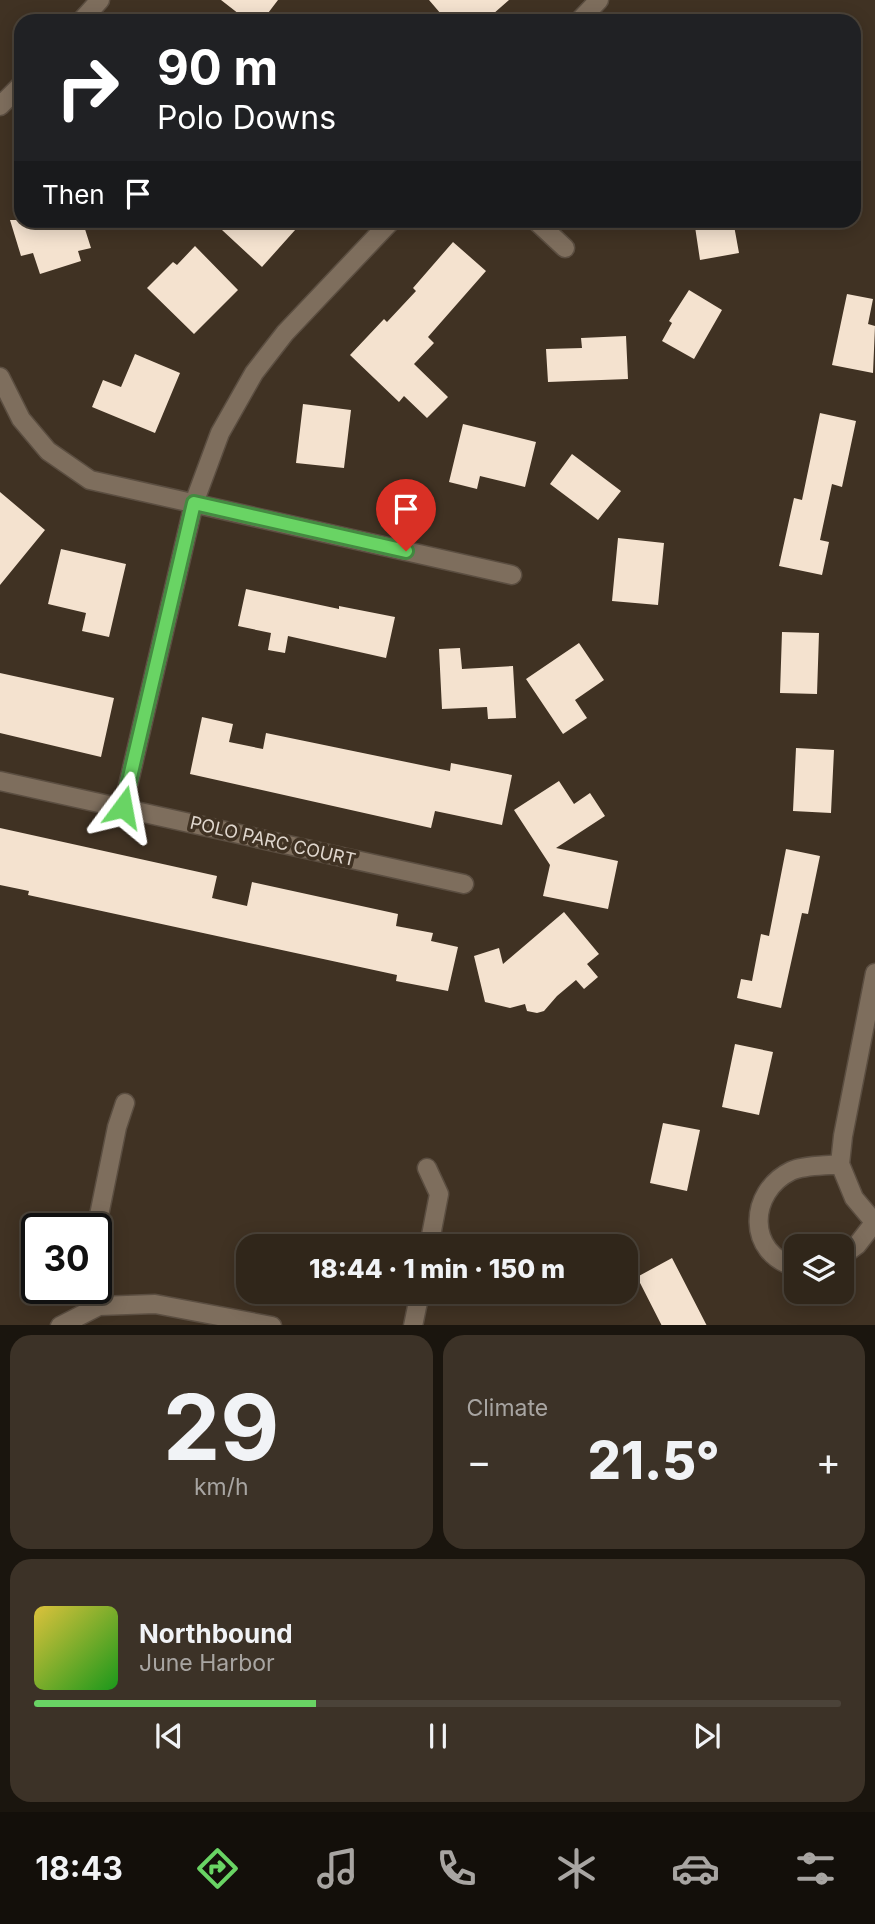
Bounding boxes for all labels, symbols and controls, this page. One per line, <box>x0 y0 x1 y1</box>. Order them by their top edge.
text: 90 m <box>157 38 278 97</box>
icon: right <box>42 42 133 133</box>
text: Polo Downs <box>157 98 336 137</box>
icon: arrive <box>119 175 157 213</box>
text: Then <box>42 179 105 210</box>
pin <box>376 479 436 551</box>
icon: arrive <box>387 490 425 528</box>
position arrow <box>86 770 160 844</box>
street label: POLO PARC COURT <box>188 812 358 870</box>
speed limit sign: 30 <box>21 1213 112 1304</box>
map controls <box>784 1234 854 1304</box>
button: layers <box>784 1234 854 1304</box>
text: 18:44 · 1 min · 150 m <box>309 1253 565 1284</box>
text: 29 <box>163 1372 279 1482</box>
text: Climate <box>467 1394 548 1422</box>
text: 21.5° <box>588 1429 720 1492</box>
text: − <box>467 1438 492 1484</box>
text: + <box>816 1438 841 1484</box>
text: km/h <box>194 1473 249 1501</box>
text: Northbound <box>139 1618 293 1649</box>
text: June Harbor <box>139 1649 275 1677</box>
icon: previous <box>150 1717 188 1755</box>
icon: pause <box>419 1717 457 1755</box>
icon: next <box>688 1717 726 1755</box>
icon: directions <box>193 1844 242 1893</box>
icon: music <box>313 1844 362 1893</box>
icon: phone <box>432 1844 481 1893</box>
icon: climate <box>552 1844 601 1893</box>
icon: car <box>671 1844 720 1893</box>
icon: filters <box>791 1844 840 1893</box>
text: 18:43 <box>35 1849 123 1888</box>

